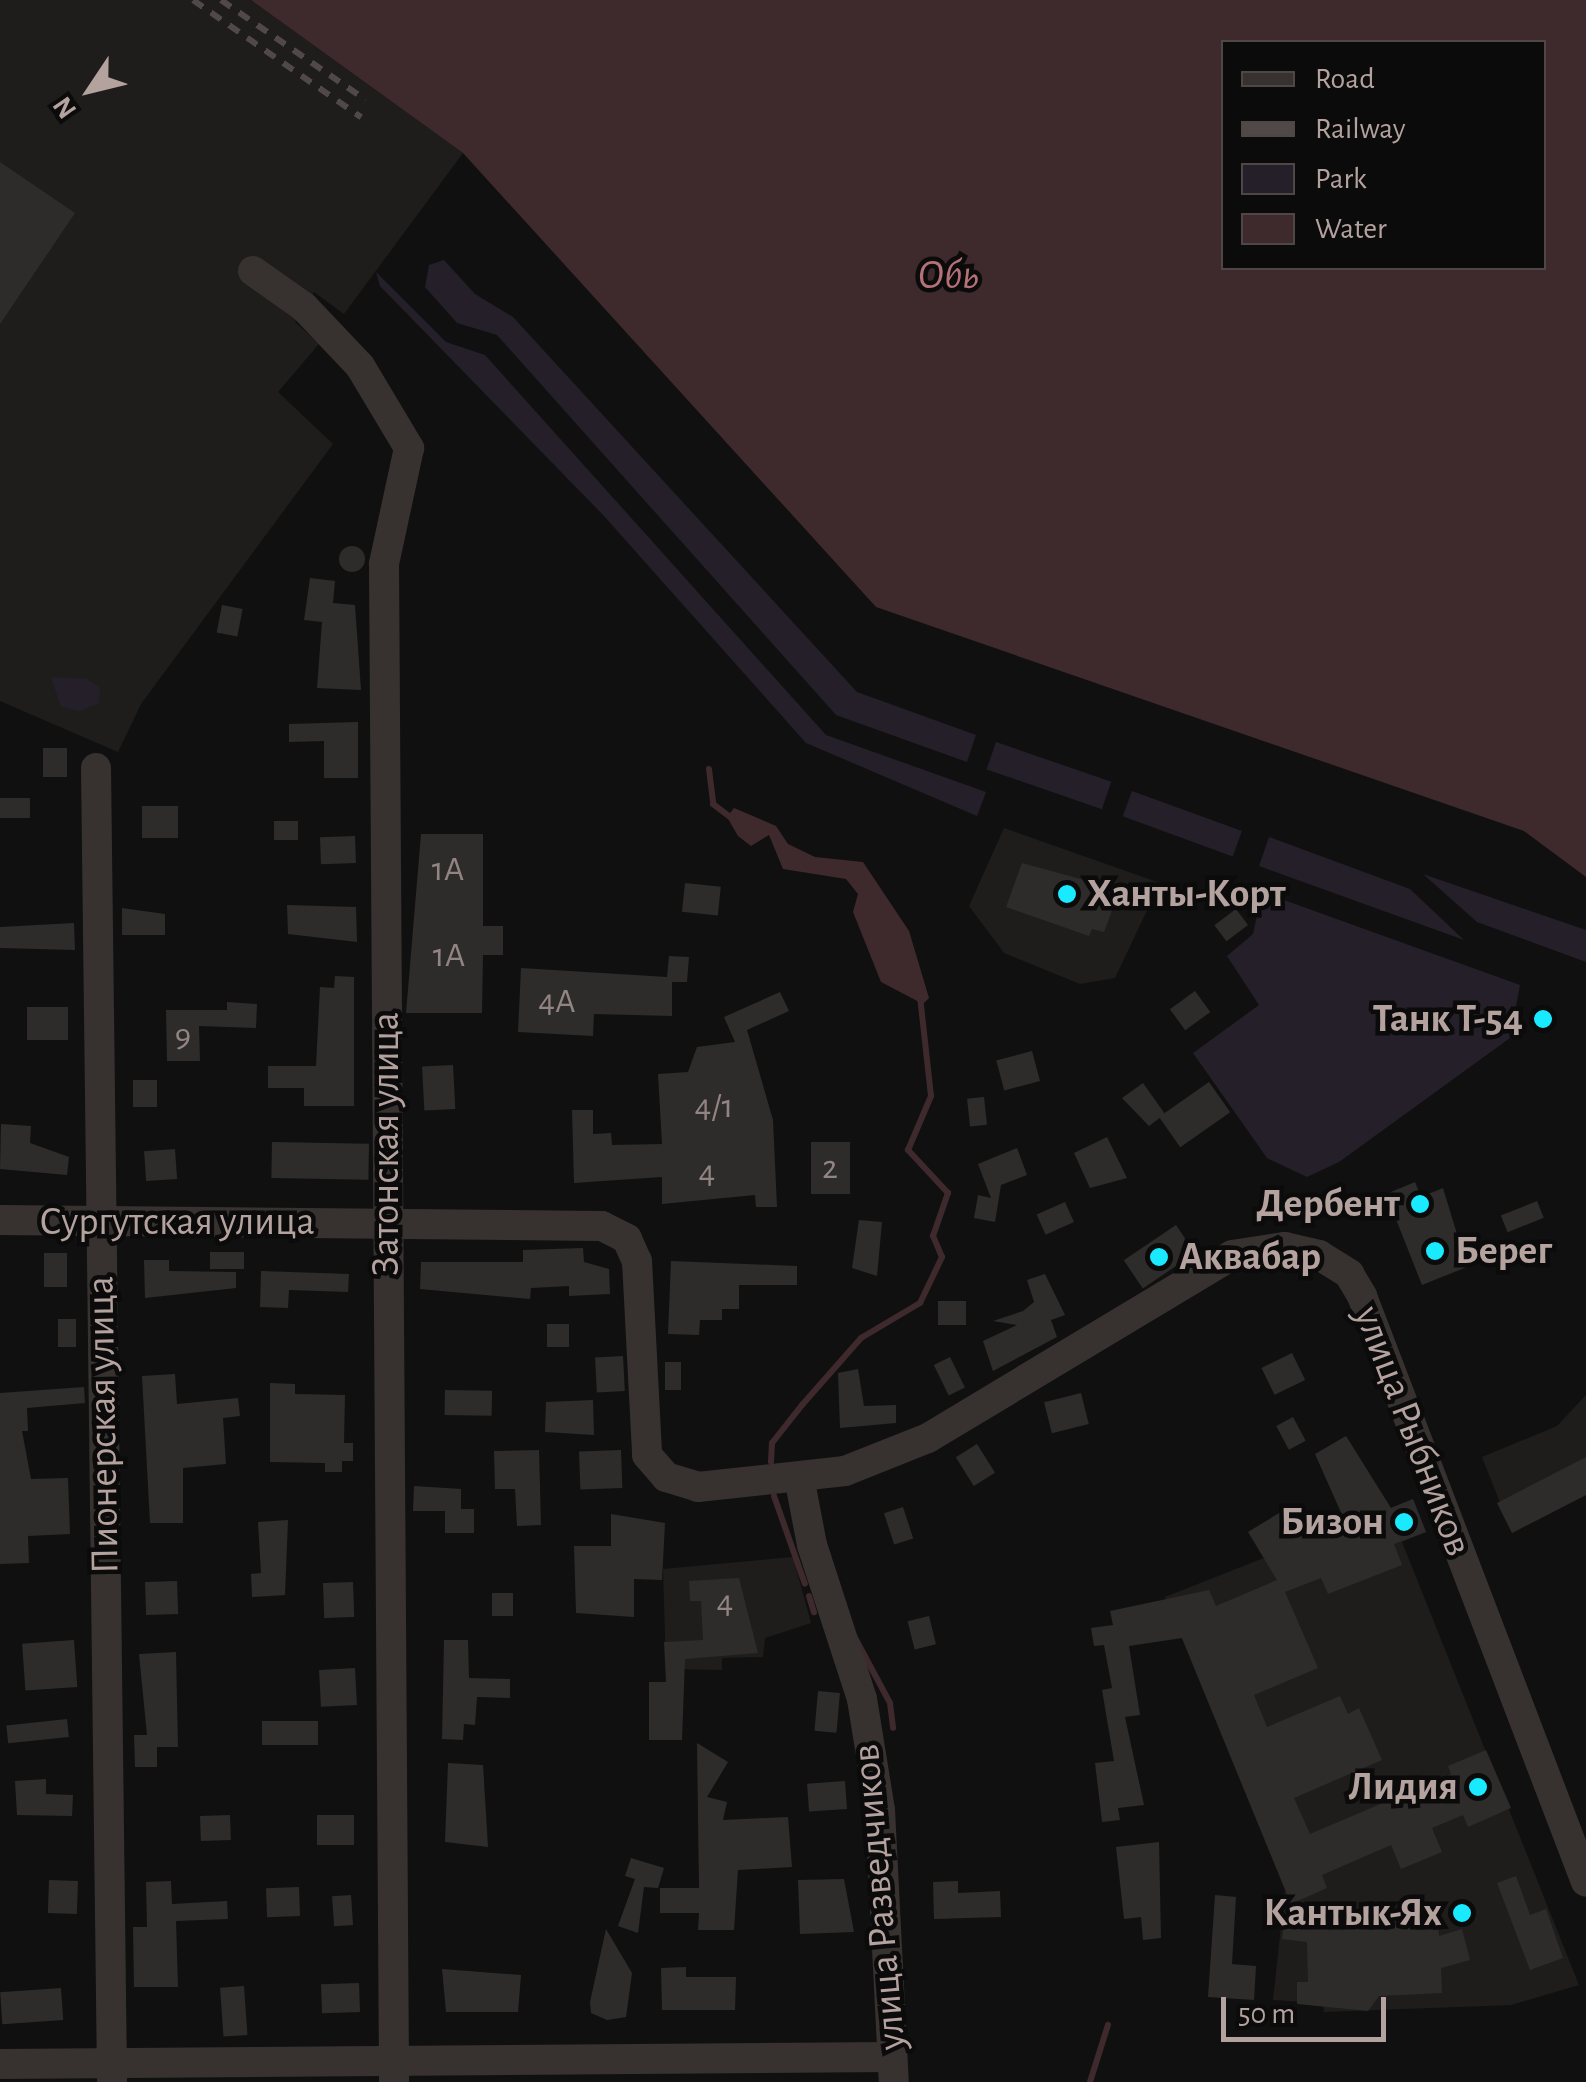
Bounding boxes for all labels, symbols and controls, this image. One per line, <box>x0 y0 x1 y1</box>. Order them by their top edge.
north arrow <box>40 40 140 140</box>
legend <box>1221 40 1546 270</box>
text: Road <box>1315 64 1375 94</box>
text: N <box>48 91 82 123</box>
text: Railway <box>1315 114 1406 144</box>
text: Park <box>1315 164 1367 194</box>
text: Water <box>1315 214 1387 244</box>
water label: Обь <box>917 250 979 300</box>
house number: 1А <box>432 849 464 891</box>
place label: Ханты-Корт <box>1087 870 1286 918</box>
marker: Ханты-Корт <box>1056 883 1078 905</box>
house number: 1А <box>433 935 465 977</box>
house number: 4А <box>538 981 576 1023</box>
place label: Танк Т-54 <box>1373 995 1523 1043</box>
marker: Танк Т-54 <box>1532 1008 1554 1030</box>
street label: Затонская улица <box>362 1012 410 1276</box>
house number: 9 <box>175 1015 191 1057</box>
house number: 4/1 <box>695 1086 733 1128</box>
house number: 2 <box>822 1147 838 1189</box>
house number: 4 <box>699 1152 715 1194</box>
place label: Дербент <box>1256 1180 1400 1228</box>
marker: Дербент <box>1409 1193 1431 1215</box>
street label: Сургутская улица <box>39 1198 315 1246</box>
place label: Берег <box>1455 1227 1552 1275</box>
place label: Аквабар <box>1179 1233 1321 1281</box>
marker: Берег <box>1424 1240 1446 1262</box>
marker: Аквабар <box>1148 1246 1170 1268</box>
street label: Пионерская улица <box>76 1276 130 1574</box>
street label: улица Рыбников <box>1343 1299 1483 1563</box>
place label: Бизон <box>1280 1498 1384 1546</box>
marker: Бизон <box>1393 1511 1415 1533</box>
house number: 4 <box>717 1582 733 1624</box>
street label: улица Разведчиков <box>842 1742 916 2052</box>
place label: Лидия <box>1348 1763 1458 1811</box>
marker: Лидия <box>1467 1776 1489 1798</box>
place label: Кантык-Ях <box>1263 1889 1442 1937</box>
marker: Кантык-Ях <box>1451 1902 1473 1924</box>
scale bar <box>1226 1977 1391 2039</box>
text: 50 m <box>1238 1999 1295 2029</box>

